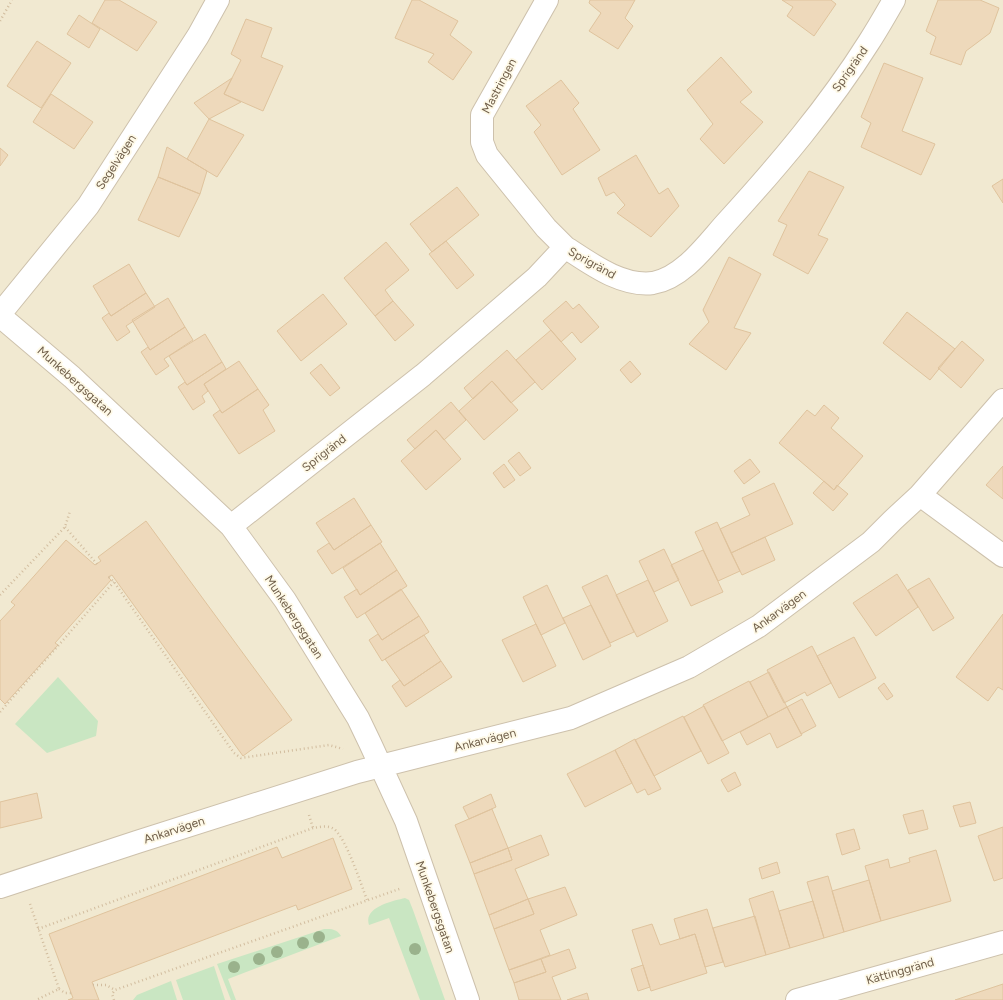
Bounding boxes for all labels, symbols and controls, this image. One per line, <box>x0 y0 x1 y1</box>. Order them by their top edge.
street label: Sprigränd <box>829 44 871 94</box>
street label: Mastringen <box>479 56 519 116</box>
street label: Segelvägen <box>93 132 139 192</box>
street label: Sprigränd <box>566 244 618 282</box>
street label: Munkebergsgatan <box>34 343 116 419</box>
street label: Sprigränd <box>299 431 349 475</box>
street label: Munkebergsgatan <box>262 573 326 662</box>
street label: Ankarvägen <box>749 587 809 635</box>
street label: Ankarvägen <box>453 725 518 754</box>
street label: Ankarvägen <box>142 813 207 846</box>
street label: Munkebergsgatan <box>413 859 457 955</box>
street label: Kättinggränd <box>864 955 936 987</box>

